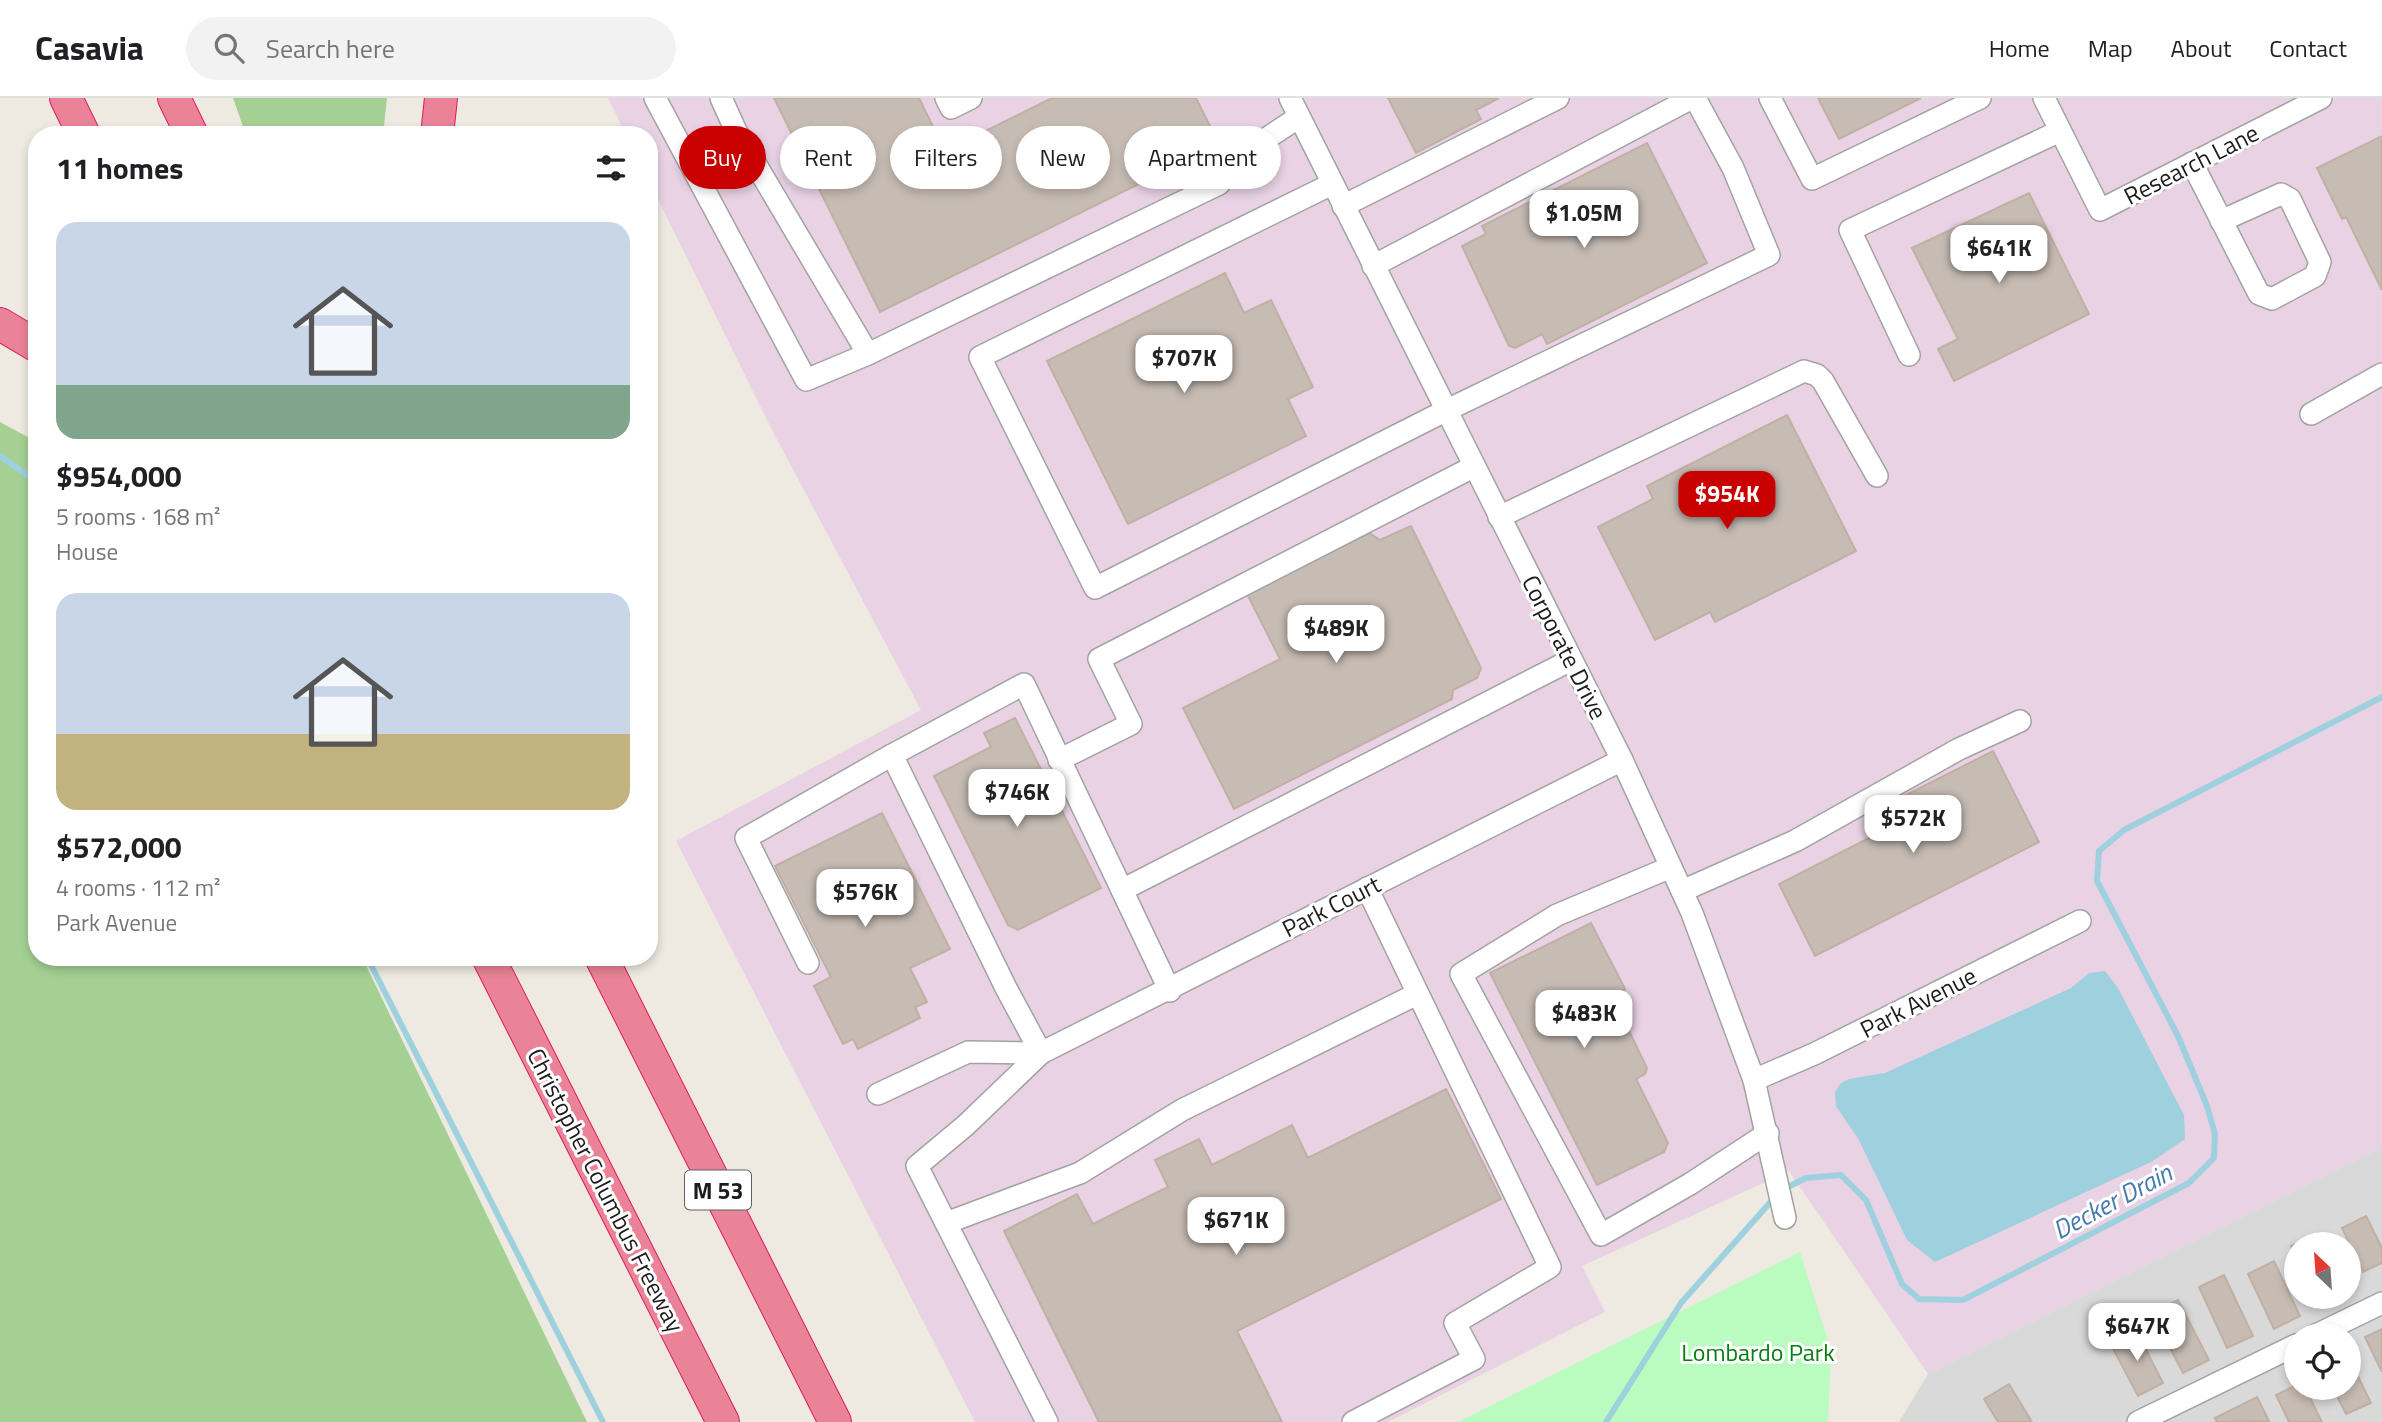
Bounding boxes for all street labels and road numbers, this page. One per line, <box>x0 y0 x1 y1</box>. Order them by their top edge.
street label: Research Lane <box>2117 115 2265 213</box>
street label: Corporate Drive <box>1513 569 1617 725</box>
street label: Park Court <box>1276 866 1387 946</box>
street label: Park Avenue <box>1854 957 1982 1047</box>
street label: Christopher Columbus Freeway <box>519 1042 694 1339</box>
road number: M 53 <box>685 1170 751 1210</box>

